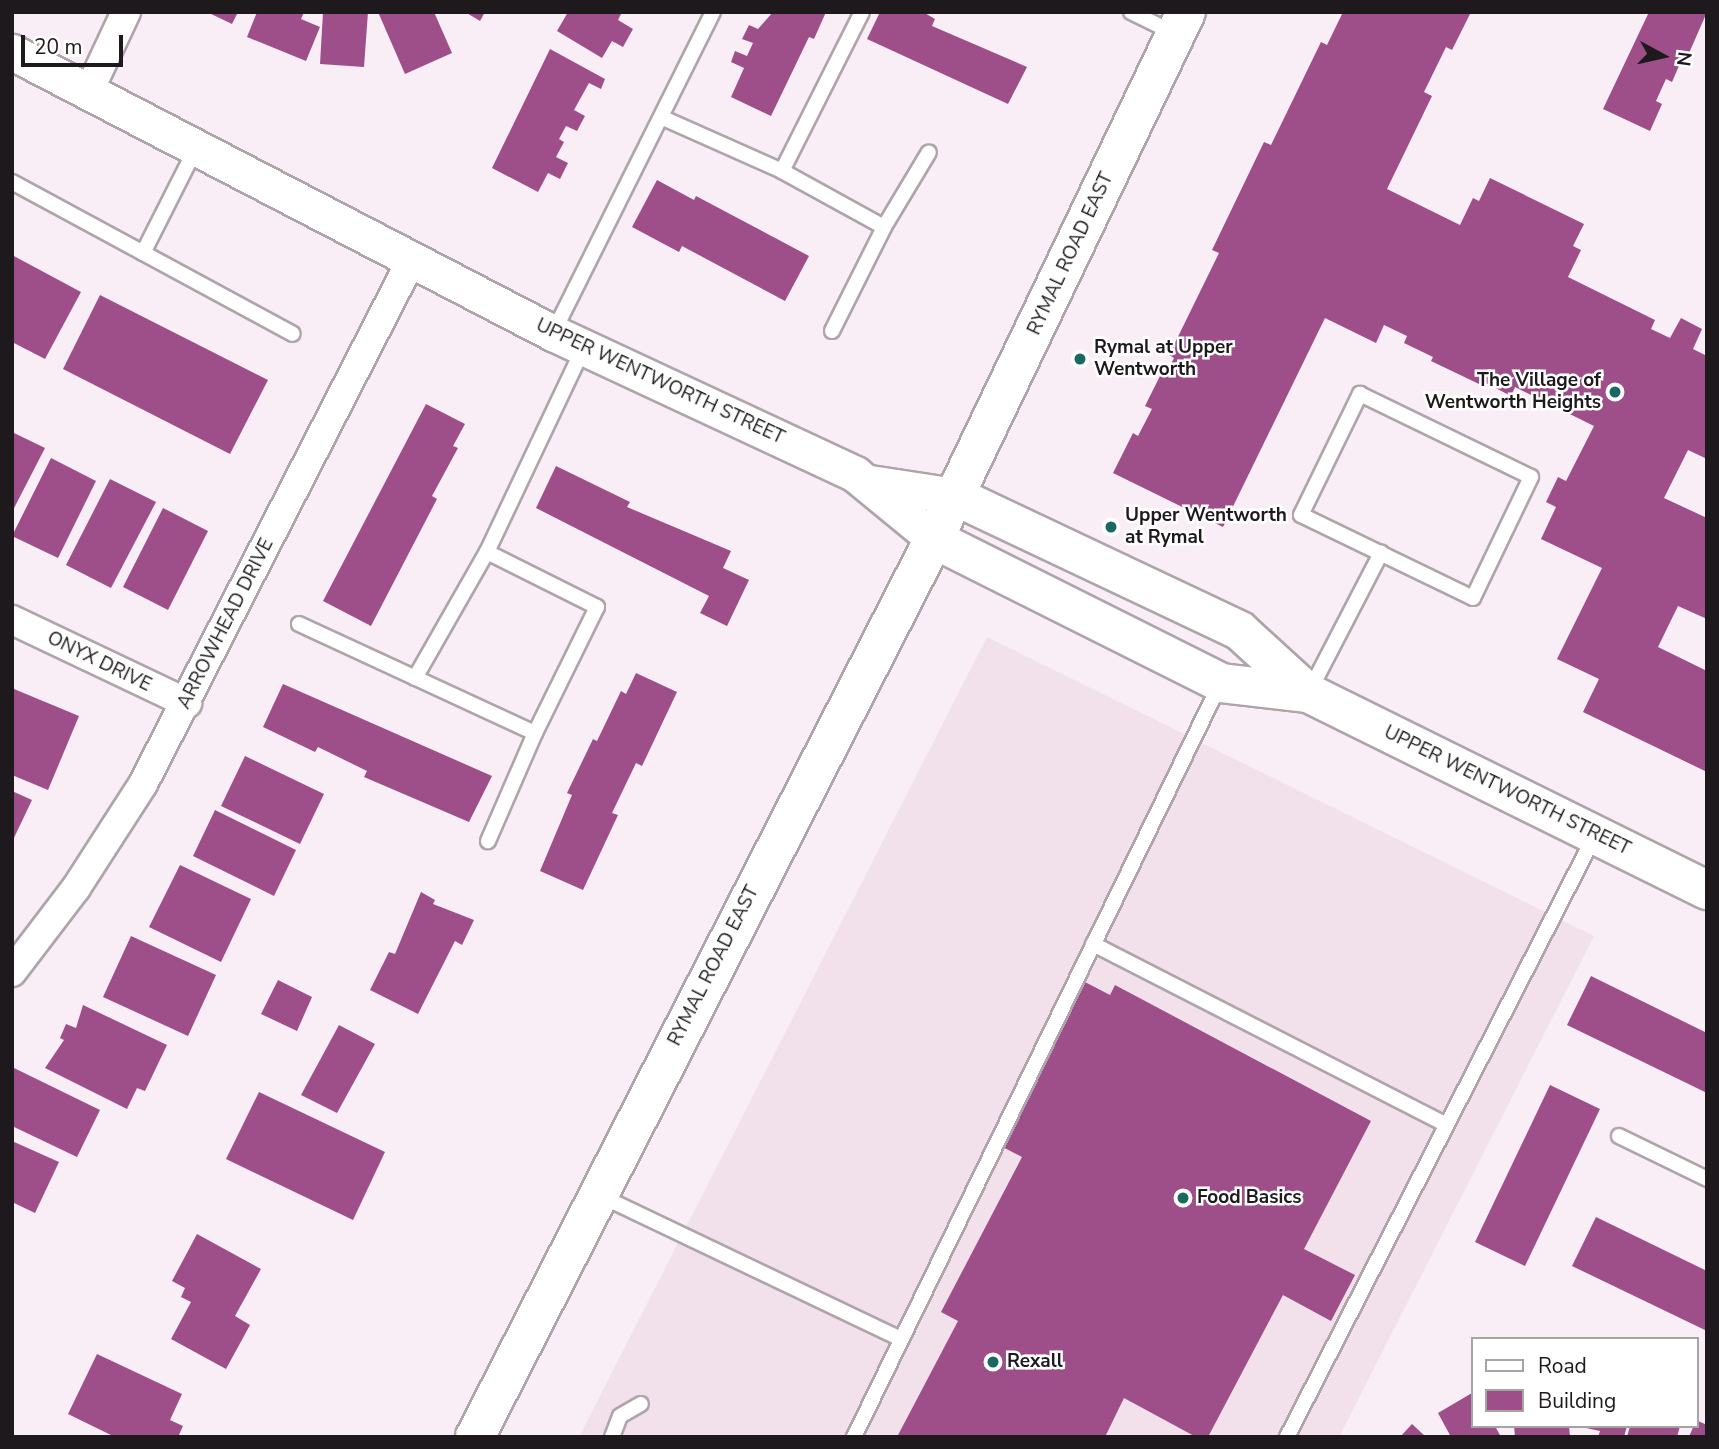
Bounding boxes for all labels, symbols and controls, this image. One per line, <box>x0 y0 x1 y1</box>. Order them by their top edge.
scale bar <box>24 21 126 65</box>
north arrow <box>1628 21 1698 91</box>
text: 20 m <box>34 33 83 61</box>
text: N <box>1670 50 1698 68</box>
street label: RYMAL ROAD EAST <box>1023 169 1119 339</box>
street label: UPPER WENTWORTH STREET <box>532 314 788 450</box>
place label: Rymal at Upper Wentworth <box>1094 337 1233 381</box>
marker: Rymal at Upper Wentworth <box>1072 351 1088 367</box>
place label: The Village of Wentworth Heights <box>1425 370 1601 414</box>
marker: The Village of Wentworth Heights <box>1607 384 1623 400</box>
place label: Upper Wentworth at Rymal <box>1125 505 1287 549</box>
marker: Upper Wentworth at Rymal <box>1103 519 1119 535</box>
street label: ARROWHEAD DRIVE <box>173 535 279 713</box>
street label: ONYX DRIVE <box>43 627 155 697</box>
street label: UPPER WENTWORTH STREET <box>1380 721 1634 861</box>
street label: RYMAL ROAD EAST <box>664 882 764 1050</box>
place label: Food Basics <box>1197 1187 1302 1209</box>
marker: Food Basics <box>1175 1190 1191 1206</box>
legend <box>1470 1337 1698 1428</box>
place label: Rexall <box>1007 1351 1063 1373</box>
text: Road <box>1538 1352 1587 1380</box>
marker: Rexall <box>985 1354 1001 1370</box>
text: Building <box>1538 1387 1616 1415</box>

